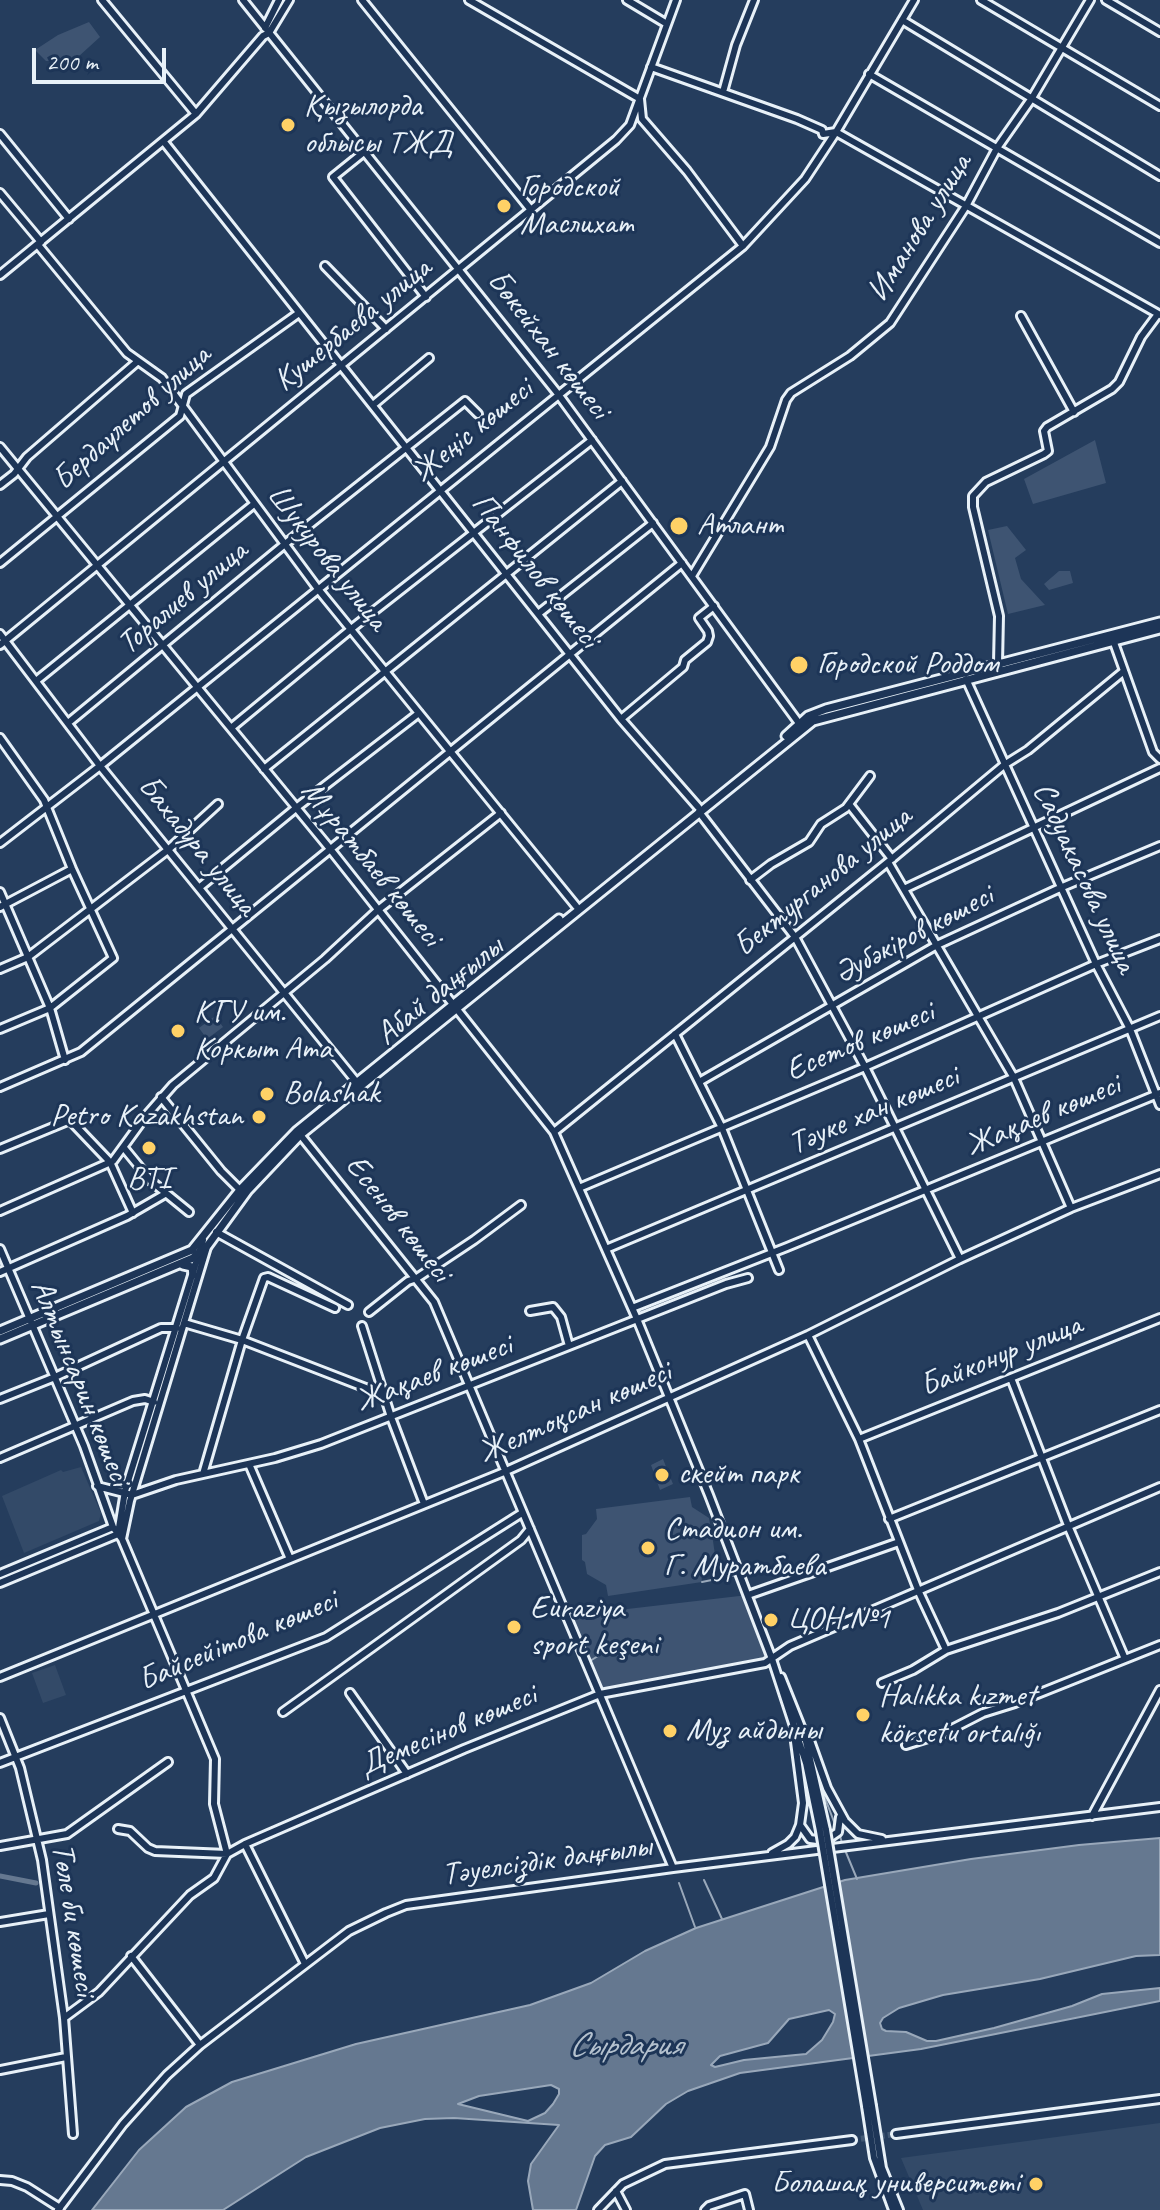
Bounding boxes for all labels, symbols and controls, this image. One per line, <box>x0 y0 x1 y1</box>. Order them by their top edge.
scale bar <box>36 32 170 82</box>
text: 200 m <box>46 47 98 77</box>
place label: Қызылорда облысы ТЖД <box>304 88 452 163</box>
marker: Қызылорда облысы ТЖД <box>279 116 297 134</box>
street label: Иманова улица <box>859 147 981 309</box>
place label: Городской Маслихат <box>520 169 632 244</box>
marker: Городской Маслихат <box>495 197 513 215</box>
street label: Кушербаева улица <box>266 250 440 400</box>
street label: Бөкейхан көшесі <box>478 263 618 427</box>
street label: Бердаулетов улица <box>45 337 219 499</box>
street label: Жеңіс көшесі <box>405 371 541 491</box>
street label: Шукурова улица <box>258 477 396 639</box>
street label: Панфилов көшесі <box>462 486 608 656</box>
place label: Атлант <box>697 507 782 545</box>
marker: Атлант <box>668 515 690 537</box>
street label: Торалиев улица <box>110 533 256 663</box>
place label: Городской Роддом <box>817 646 998 684</box>
marker: Городской Роддом <box>788 654 810 676</box>
street label: Бахадура улица <box>129 768 265 924</box>
street label: Мұратбаев көшесі <box>292 773 450 955</box>
street label: Садуакасова улица <box>1023 777 1145 979</box>
street label: Бектурганова улица <box>726 798 920 966</box>
street label: Әубәкіров көшесі <box>828 877 1000 993</box>
street label: Абай даңғылы <box>369 928 511 1054</box>
place label: КГУ им. Коркыт Ата <box>194 994 332 1069</box>
street label: Есетов көшесі <box>780 994 940 1090</box>
marker: КГУ им. Коркыт Ата <box>169 1022 187 1040</box>
street label: Тәуке хан көшесі <box>783 1058 965 1164</box>
street label: Жақаев көшесі <box>960 1066 1126 1166</box>
place label: Bolashak <box>283 1075 379 1113</box>
marker: Bolashak <box>258 1085 276 1103</box>
place label: Petro Kazakhstan <box>50 1098 243 1136</box>
marker: Petro Kazakhstan <box>250 1108 268 1126</box>
marker: BTI <box>140 1139 158 1157</box>
street label: Есенов көшесі <box>337 1148 459 1290</box>
place label: BTI <box>127 1161 171 1199</box>
street label: Алтынсарин көшесі <box>21 1274 139 1492</box>
street label: Байконур улица <box>915 1306 1087 1406</box>
street label: Жақаев көшесі <box>350 1327 518 1421</box>
street label: Желтоқсан көшесі <box>473 1353 677 1473</box>
place label: скейт парк <box>678 1456 799 1494</box>
marker: скейт парк <box>653 1466 671 1484</box>
place label: Стадион им. Г. Муратбаева <box>664 1511 825 1586</box>
marker: Стадион им. Г. Муратбаева <box>639 1539 657 1557</box>
street label: Байсейітова көшесі <box>133 1582 343 1700</box>
place label: Euraziya sport keşeni <box>530 1590 658 1665</box>
place label: ЦОН №1 <box>787 1601 890 1639</box>
marker: ЦОН №1 <box>762 1611 780 1629</box>
marker: Euraziya sport keşeni <box>505 1618 523 1636</box>
street label: Демесінов көшесі <box>354 1676 542 1786</box>
place label: Halıkka kızmet körsetu ortalığı <box>879 1678 1040 1753</box>
marker: Halıkka kızmet körsetu ortalığı <box>854 1706 872 1724</box>
place label: Муз айдыны <box>686 1712 821 1750</box>
marker: Муз айдыны <box>661 1722 679 1740</box>
street label: Тәуелсіздік даңғылы <box>440 1827 654 1895</box>
street label: Төле би көшесі <box>42 1841 104 1999</box>
water label: Сырдария <box>569 2026 681 2066</box>
place label: Болашақ университеті <box>771 2165 1020 2203</box>
marker: Болашақ университеті <box>1027 2175 1045 2193</box>

